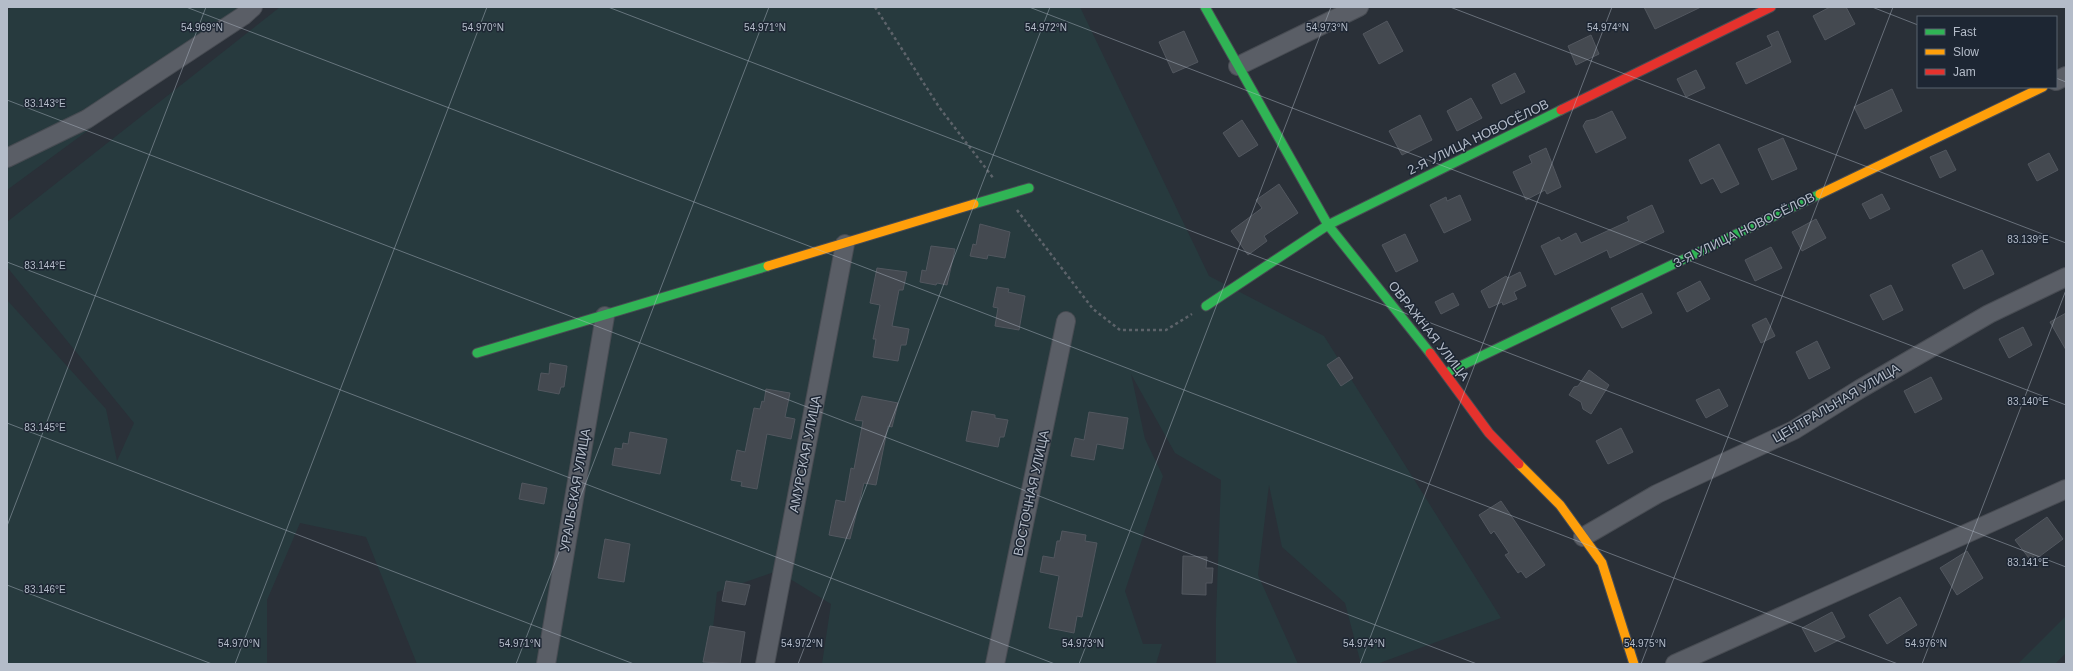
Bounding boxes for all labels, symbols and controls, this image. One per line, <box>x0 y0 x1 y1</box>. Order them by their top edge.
legend <box>1917 16 2057 88</box>
text: 54.969°N <box>181 22 223 33</box>
text: 54.970°N <box>462 22 504 33</box>
text: 54.971°N <box>744 22 786 33</box>
text: 54.972°N <box>1025 22 1067 33</box>
text: 54.973°N <box>1306 22 1348 33</box>
text: 54.974°N <box>1587 22 1629 33</box>
text: Fast <box>1953 25 1977 39</box>
text: Slow <box>1953 45 1979 59</box>
text: Jam <box>1953 65 1976 79</box>
street label: 2-Я УЛИЦА НОВОСЁЛОВ <box>1405 96 1551 178</box>
text: 83.143°E <box>24 98 66 109</box>
street label: 3-Я УЛИЦА НОВОСЁЛОВ <box>1671 189 1817 271</box>
text: 83.139°E <box>2007 234 2049 245</box>
text: 83.144°E <box>24 260 66 271</box>
street label: ОВРАЖНАЯ УЛИЦА <box>1385 278 1473 384</box>
street label: ЦЕНТРАЛЬНАЯ УЛИЦА <box>1770 360 1903 446</box>
street label: АМУРСКАЯ УЛИЦА <box>786 394 824 514</box>
text: 83.140°E <box>2007 396 2049 407</box>
text: 83.145°E <box>24 422 66 433</box>
street label: УРАЛЬСКАЯ УЛИЦА <box>557 427 593 553</box>
street label: ВОСТОЧНАЯ УЛИЦА <box>1010 428 1052 557</box>
text: 83.141°E <box>2007 557 2049 568</box>
text: 83.146°E <box>24 584 66 595</box>
text: 54.970°N <box>218 638 260 649</box>
text: 54.971°N <box>499 638 541 649</box>
text: 54.972°N <box>781 638 823 649</box>
text: 54.973°N <box>1062 638 1104 649</box>
text: 54.974°N <box>1343 638 1385 649</box>
text: 54.975°N <box>1624 638 1666 649</box>
text: 54.976°N <box>1905 638 1947 649</box>

